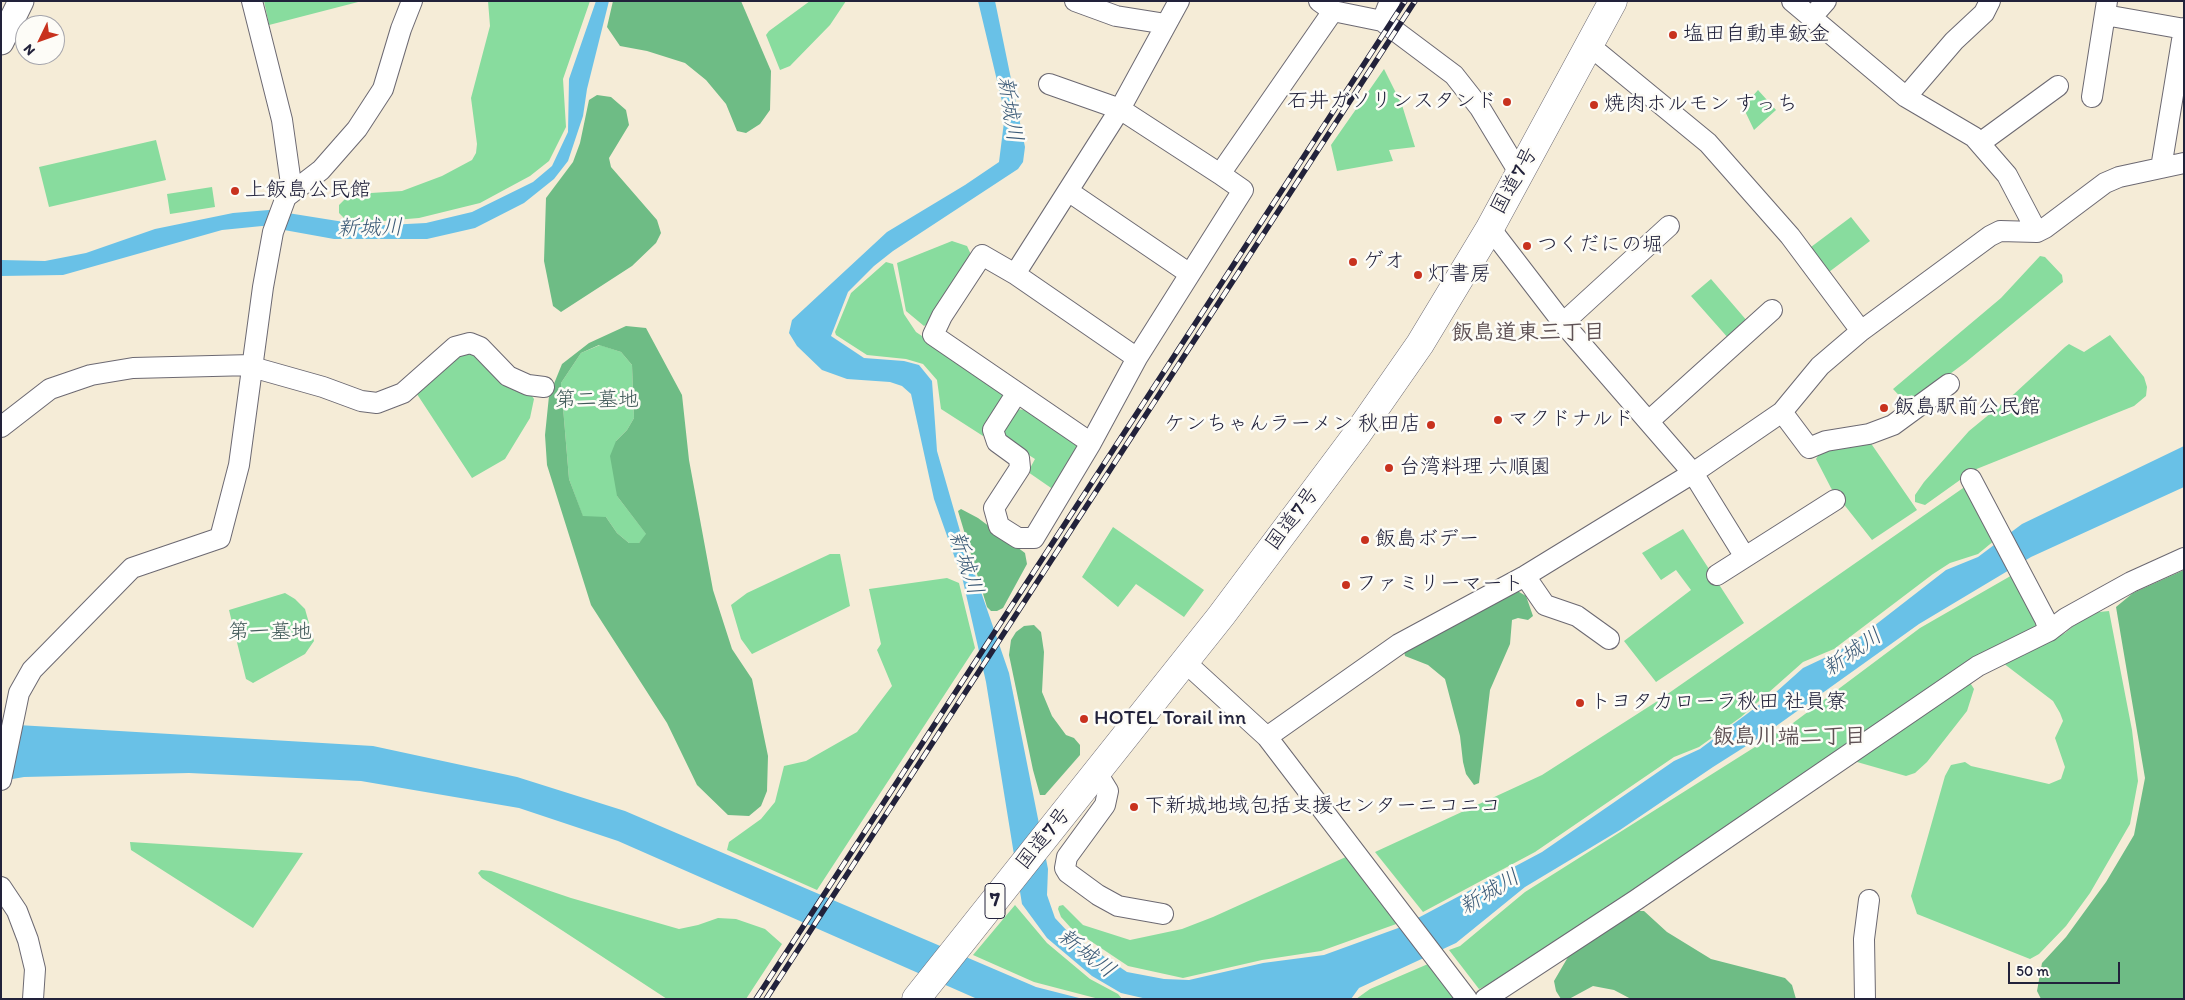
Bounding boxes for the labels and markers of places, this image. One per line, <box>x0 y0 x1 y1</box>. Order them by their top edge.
place label: 塩田自動車鈑金 <box>1683 22 1830 48</box>
marker: 塩田自動車鈑金 <box>1667 29 1679 41</box>
place label: 石井ガソリンスタンド <box>1287 89 1497 115</box>
place label: 焼肉ホルモン すっち <box>1604 92 1798 118</box>
marker: 石井ガソリンスタンド <box>1501 96 1513 108</box>
marker: 焼肉ホルモン すっち <box>1588 99 1600 111</box>
place label: 上飯島公民館 <box>245 178 371 204</box>
marker: 上飯島公民館 <box>229 185 241 197</box>
place label: つくだにの堀 <box>1537 233 1663 259</box>
marker: つくだにの堀 <box>1521 240 1533 252</box>
place label: ゲオ <box>1363 249 1405 275</box>
marker: ゲオ <box>1347 256 1359 268</box>
place label: 灯書房 <box>1428 262 1491 288</box>
marker: 灯書房 <box>1412 269 1424 281</box>
place label: 飯島駅前公民館 <box>1894 395 2041 421</box>
marker: 飯島駅前公民館 <box>1878 402 1890 414</box>
place label: マクドナルド <box>1508 407 1634 433</box>
place label: ケンちゃんラーメン 秋田店 <box>1164 412 1421 438</box>
marker: マクドナルド <box>1492 414 1504 426</box>
marker: ケンちゃんラーメン 秋田店 <box>1425 419 1437 431</box>
place label: 台湾料理 六順園 <box>1399 455 1551 481</box>
marker: 台湾料理 六順園 <box>1383 462 1395 474</box>
place label: 飯島ボデー <box>1375 527 1480 553</box>
marker: 飯島ボデー <box>1359 534 1371 546</box>
place label: ファミリーマート <box>1356 572 1524 598</box>
marker: ファミリーマート <box>1340 579 1352 591</box>
place label: トヨタカローラ秋田 社員寮 <box>1590 690 1847 716</box>
marker: トヨタカローラ秋田 社員寮 <box>1574 697 1586 709</box>
place label: HOTEL Torail inn <box>1094 706 1246 732</box>
marker: HOTEL Torail inn <box>1078 713 1090 725</box>
place label: 下新城地域包括支援センターニコニコ <box>1144 794 1501 820</box>
marker: 下新城地域包括支援センターニコニコ <box>1128 801 1140 813</box>

